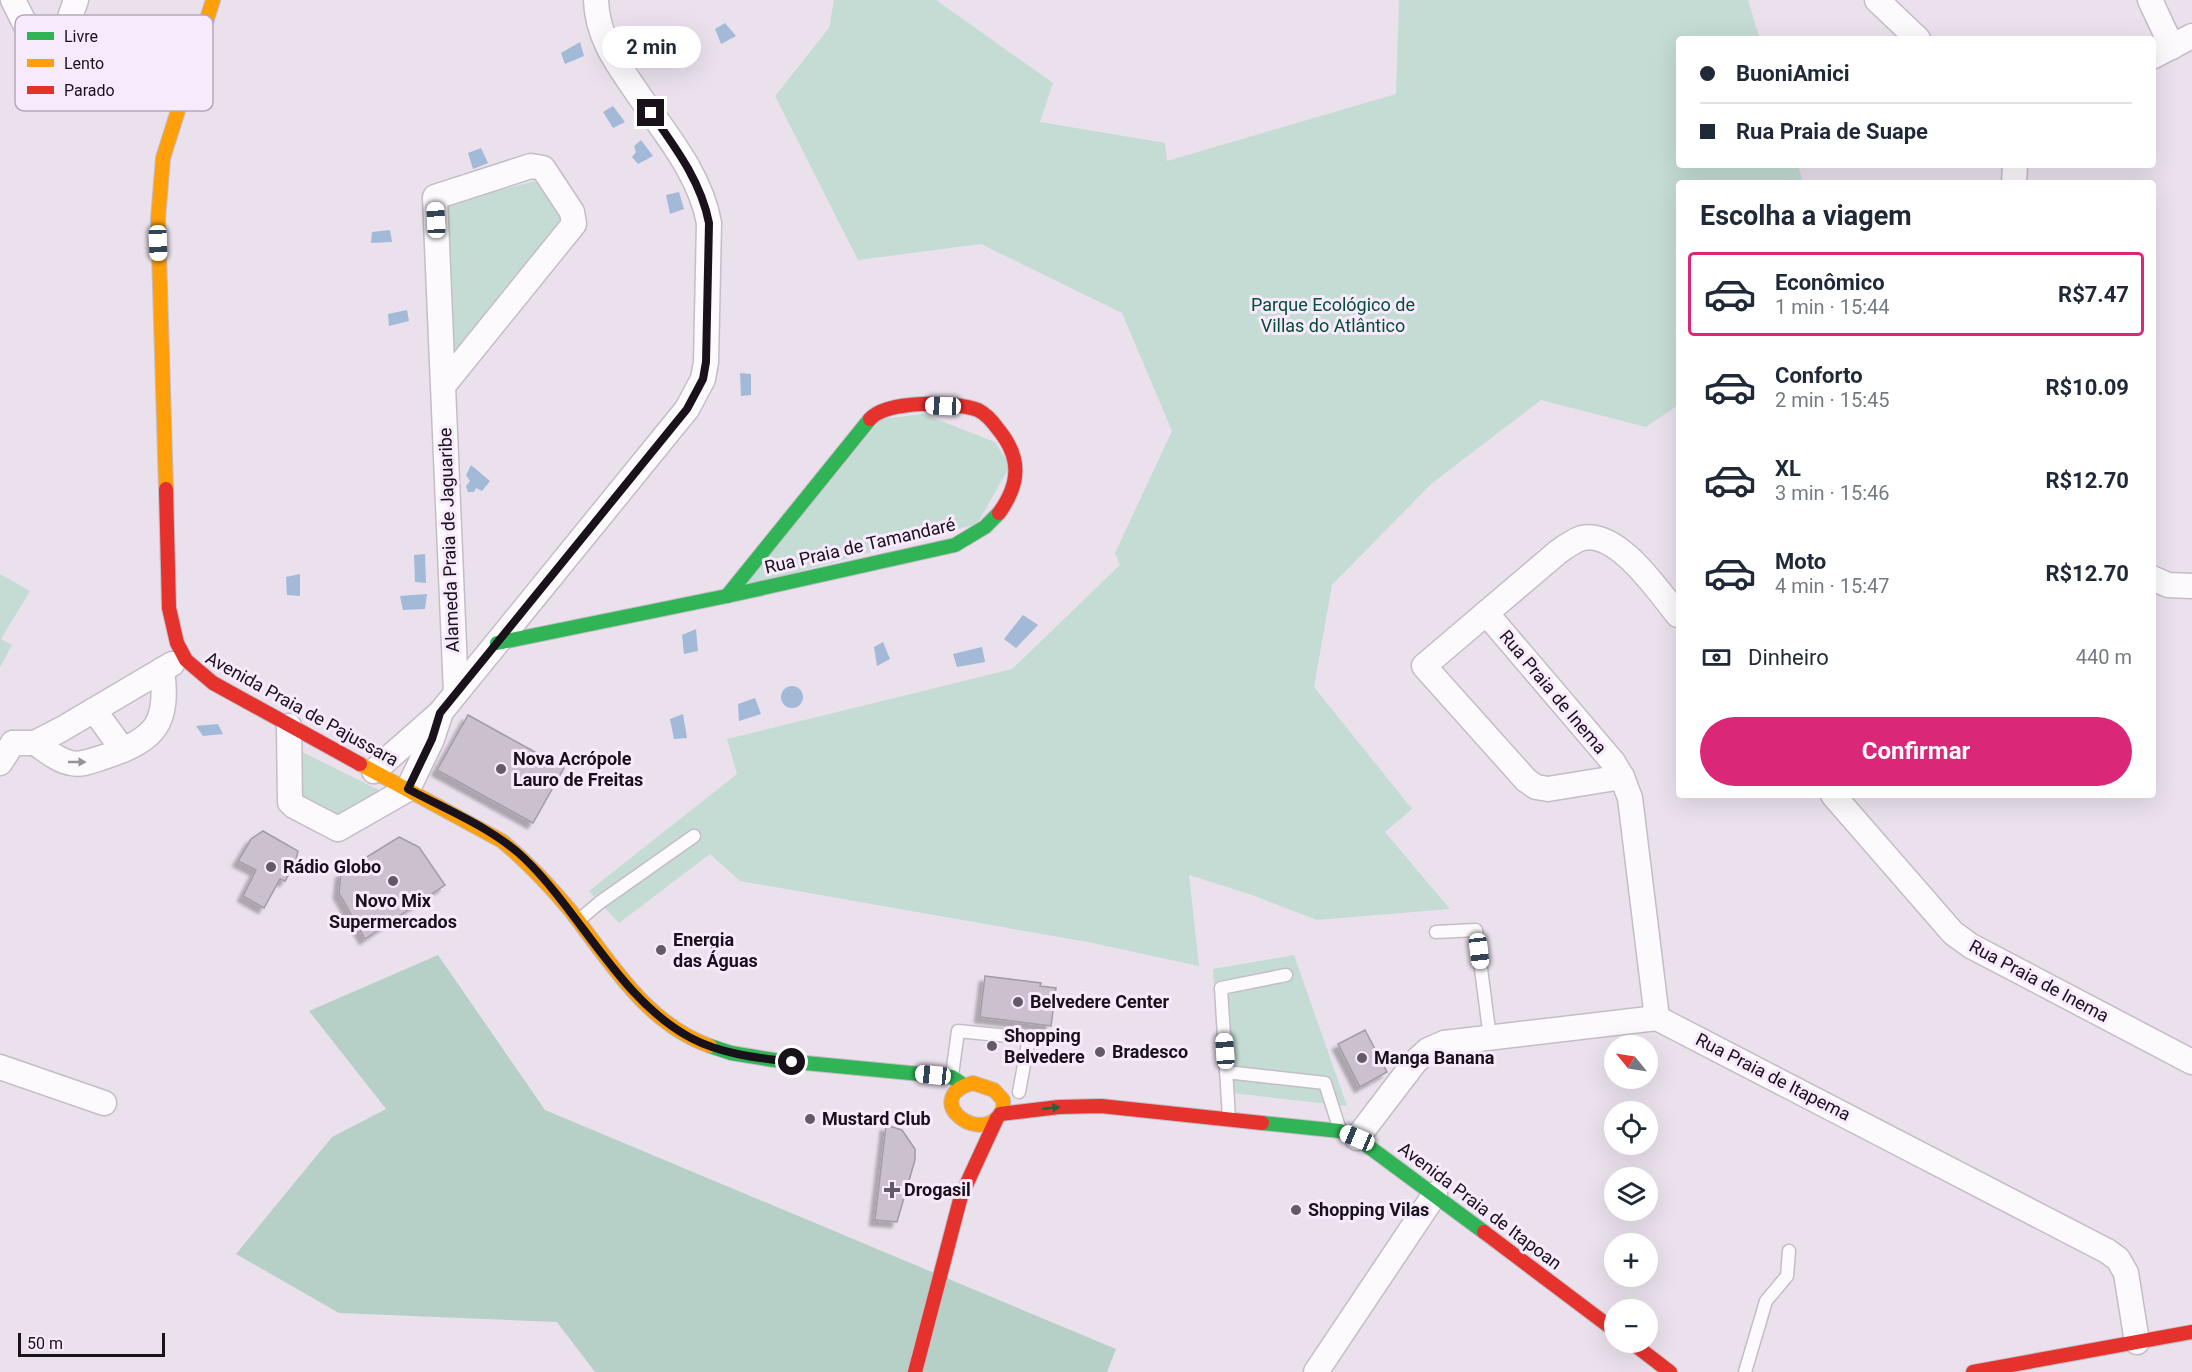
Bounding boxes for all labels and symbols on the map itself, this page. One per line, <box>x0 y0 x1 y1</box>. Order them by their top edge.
legend <box>15 15 213 111</box>
callout: 2 min <box>602 26 700 68</box>
text: Livre <box>64 27 98 46</box>
text: Lento <box>64 54 104 73</box>
text: Parado <box>64 81 115 100</box>
route end <box>637 99 664 126</box>
car <box>426 202 446 238</box>
car <box>148 225 168 261</box>
park label: Parque Ecológico de Villas do Atlântico <box>1251 294 1415 336</box>
car <box>925 396 961 416</box>
street label: Alameda Praia de Jaguaribe <box>434 427 463 653</box>
street label: Rua Praia de Tamandaré <box>762 513 957 578</box>
street label: Rua Praia de Inema <box>1496 626 1611 758</box>
street label: Avenida Praia de Pajussara <box>202 647 402 770</box>
place label: Nova Acrópole Lauro de Freitas <box>513 748 643 790</box>
one-way arrow <box>68 757 87 767</box>
marker: Nova Acrópole Lauro de Freitas <box>494 762 508 776</box>
place label: Rádio Globo <box>283 856 381 877</box>
marker: Rádio Globo <box>264 860 278 874</box>
marker: Novo Mix Supermercados <box>386 874 400 888</box>
place label: Novo Mix Supermercados <box>329 890 457 932</box>
place label: Energia das Águas <box>673 929 758 971</box>
car <box>1468 932 1490 970</box>
street label: Rua Praia de Inema <box>1966 935 2113 1026</box>
marker: Energia das Águas <box>654 943 668 957</box>
place label: Belvedere Center <box>1030 991 1170 1012</box>
marker: Belvedere Center <box>1011 995 1025 1009</box>
place label: Shopping Belvedere <box>1004 1025 1085 1067</box>
street label: Rua Praia de Itapema <box>1692 1028 1854 1125</box>
car <box>1215 1032 1235 1070</box>
north arrow <box>1604 1035 1658 1089</box>
marker: Shopping Belvedere <box>985 1039 999 1053</box>
place label: Bradesco <box>1112 1041 1188 1062</box>
marker: Bradesco <box>1093 1045 1107 1059</box>
place label: Manga Banana <box>1374 1047 1495 1068</box>
route start <box>778 1048 805 1075</box>
marker: Manga Banana <box>1355 1051 1369 1065</box>
car <box>914 1064 952 1086</box>
one-way arrow <box>1041 1103 1060 1113</box>
place label: Mustard Club <box>822 1108 931 1129</box>
marker: Mustard Club <box>803 1112 817 1126</box>
car <box>1337 1123 1377 1153</box>
street label: Avenida Praia de Itapoan <box>1395 1137 1566 1274</box>
place label: Drogasil <box>904 1179 971 1200</box>
marker: Drogasil <box>885 1183 899 1197</box>
place label: Shopping Vilas <box>1308 1199 1429 1220</box>
marker: Shopping Vilas <box>1289 1203 1303 1217</box>
scale bar <box>18 1330 165 1358</box>

